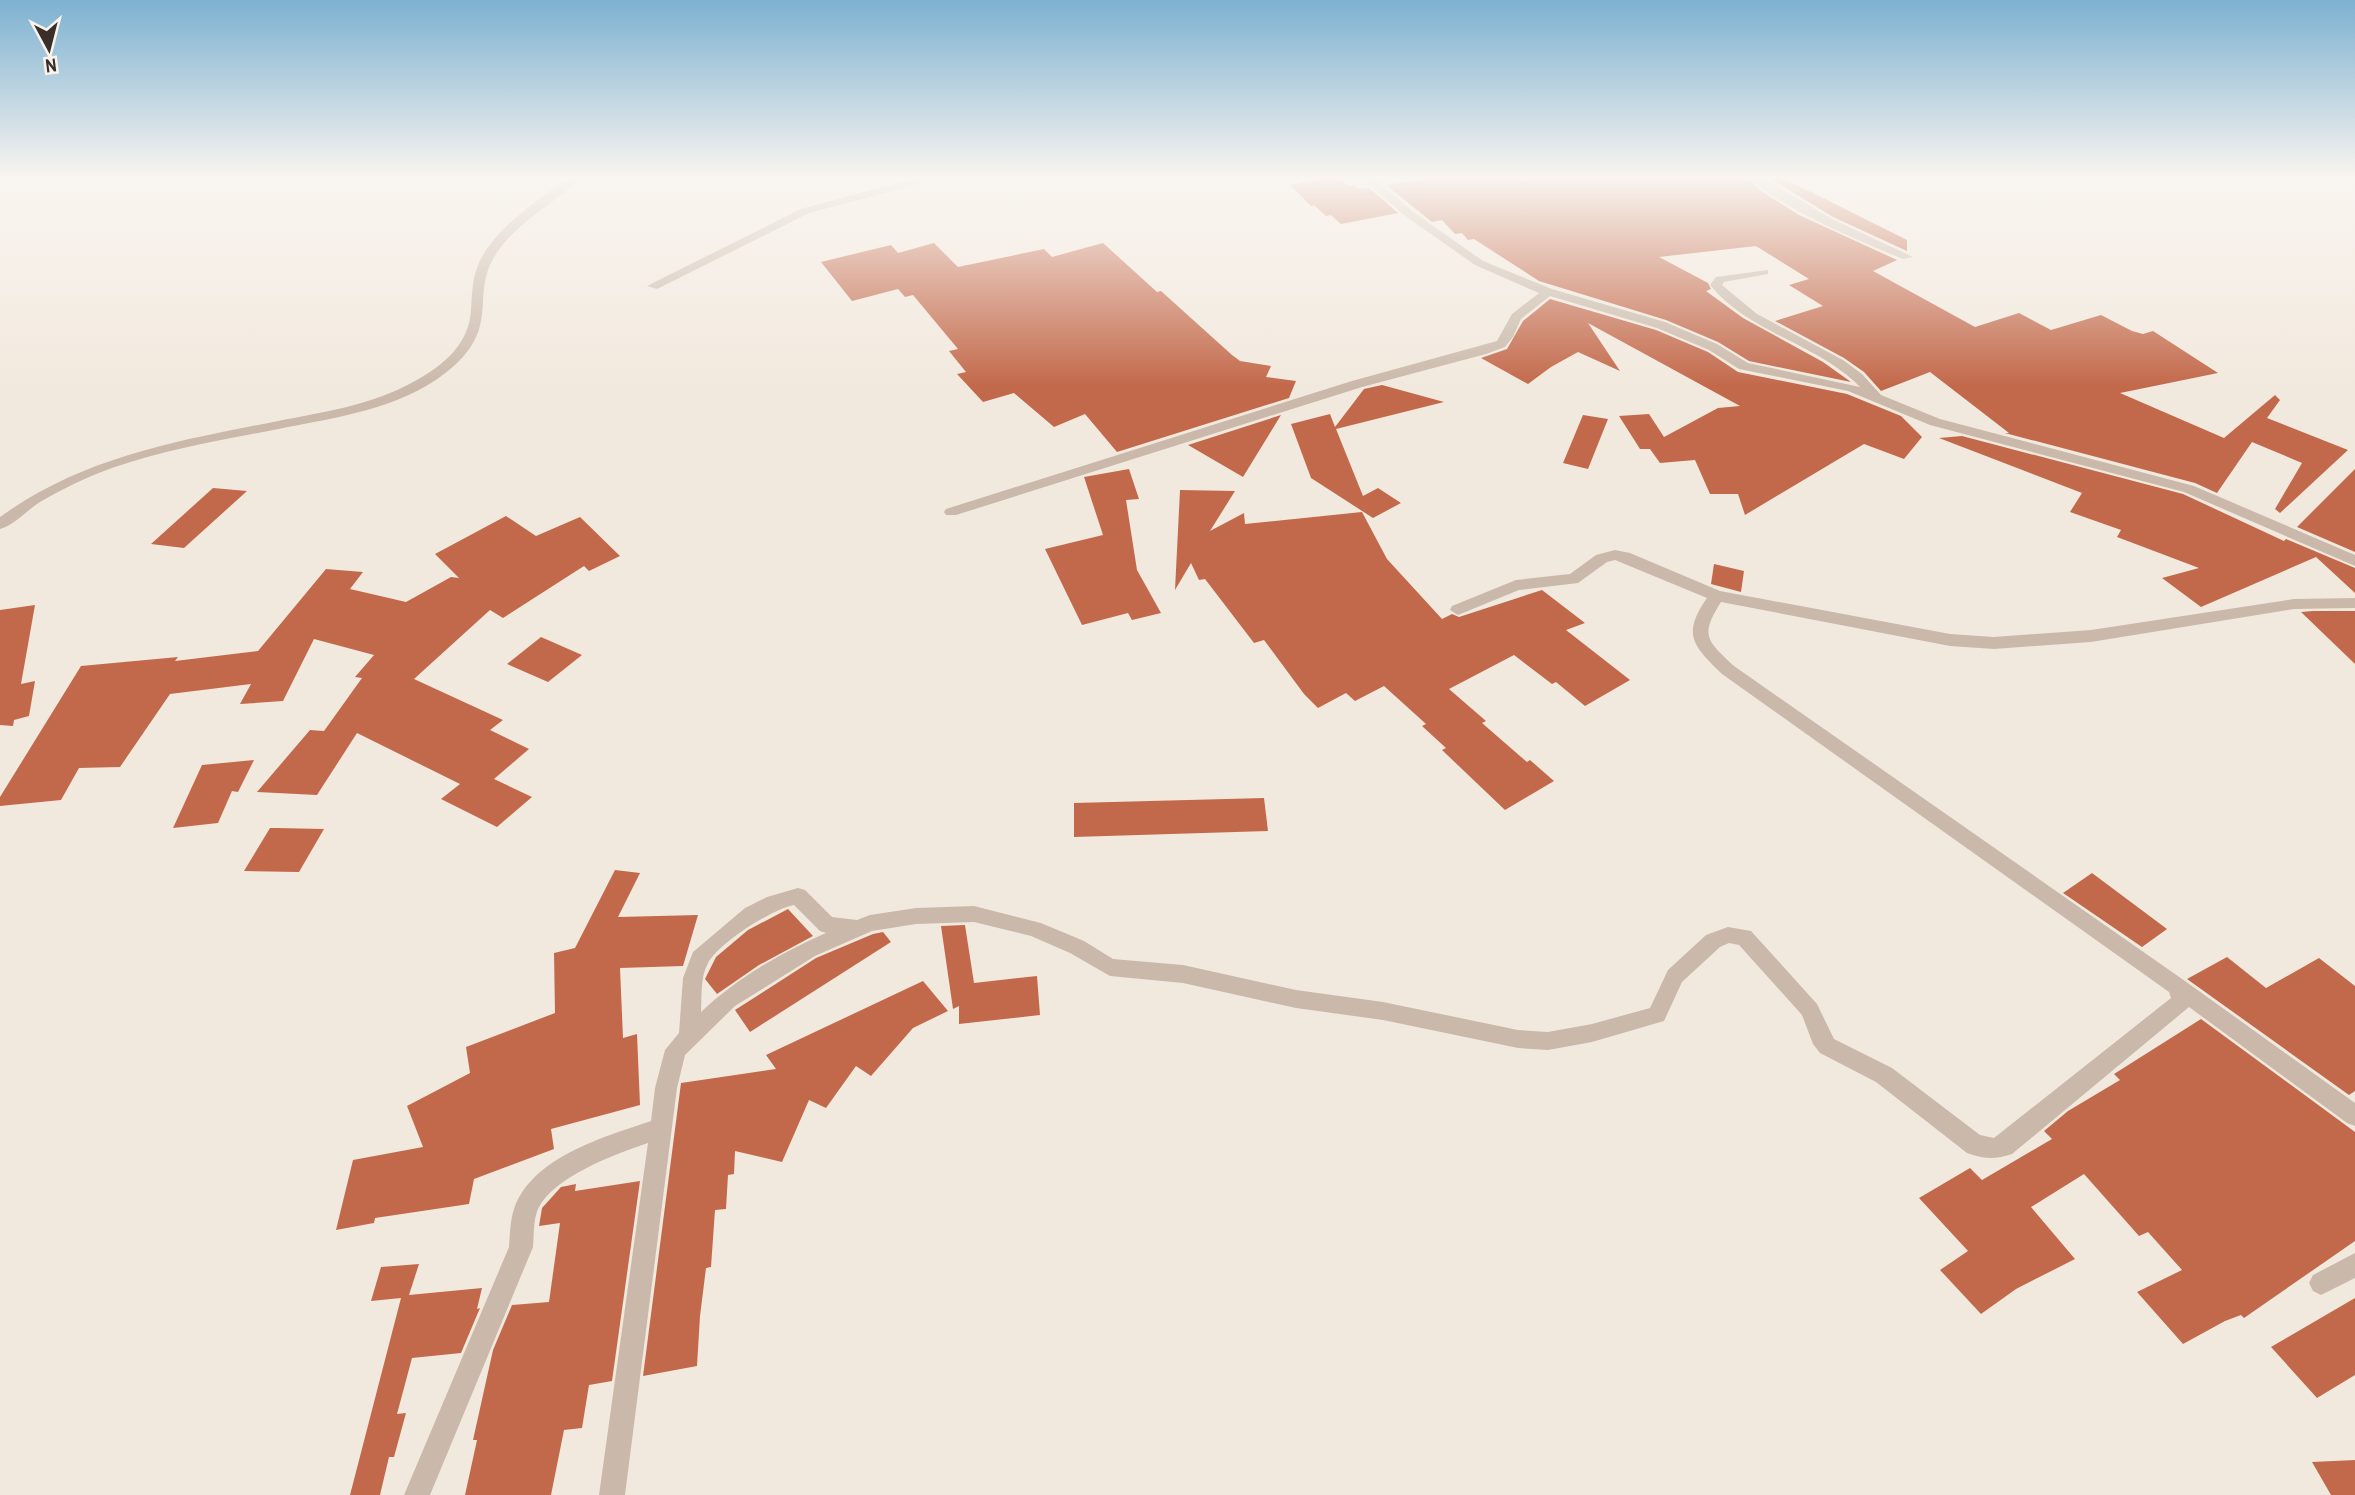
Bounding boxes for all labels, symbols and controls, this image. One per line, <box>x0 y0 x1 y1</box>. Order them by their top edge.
north arrow <box>14 14 84 84</box>
text: N <box>44 52 58 79</box>

